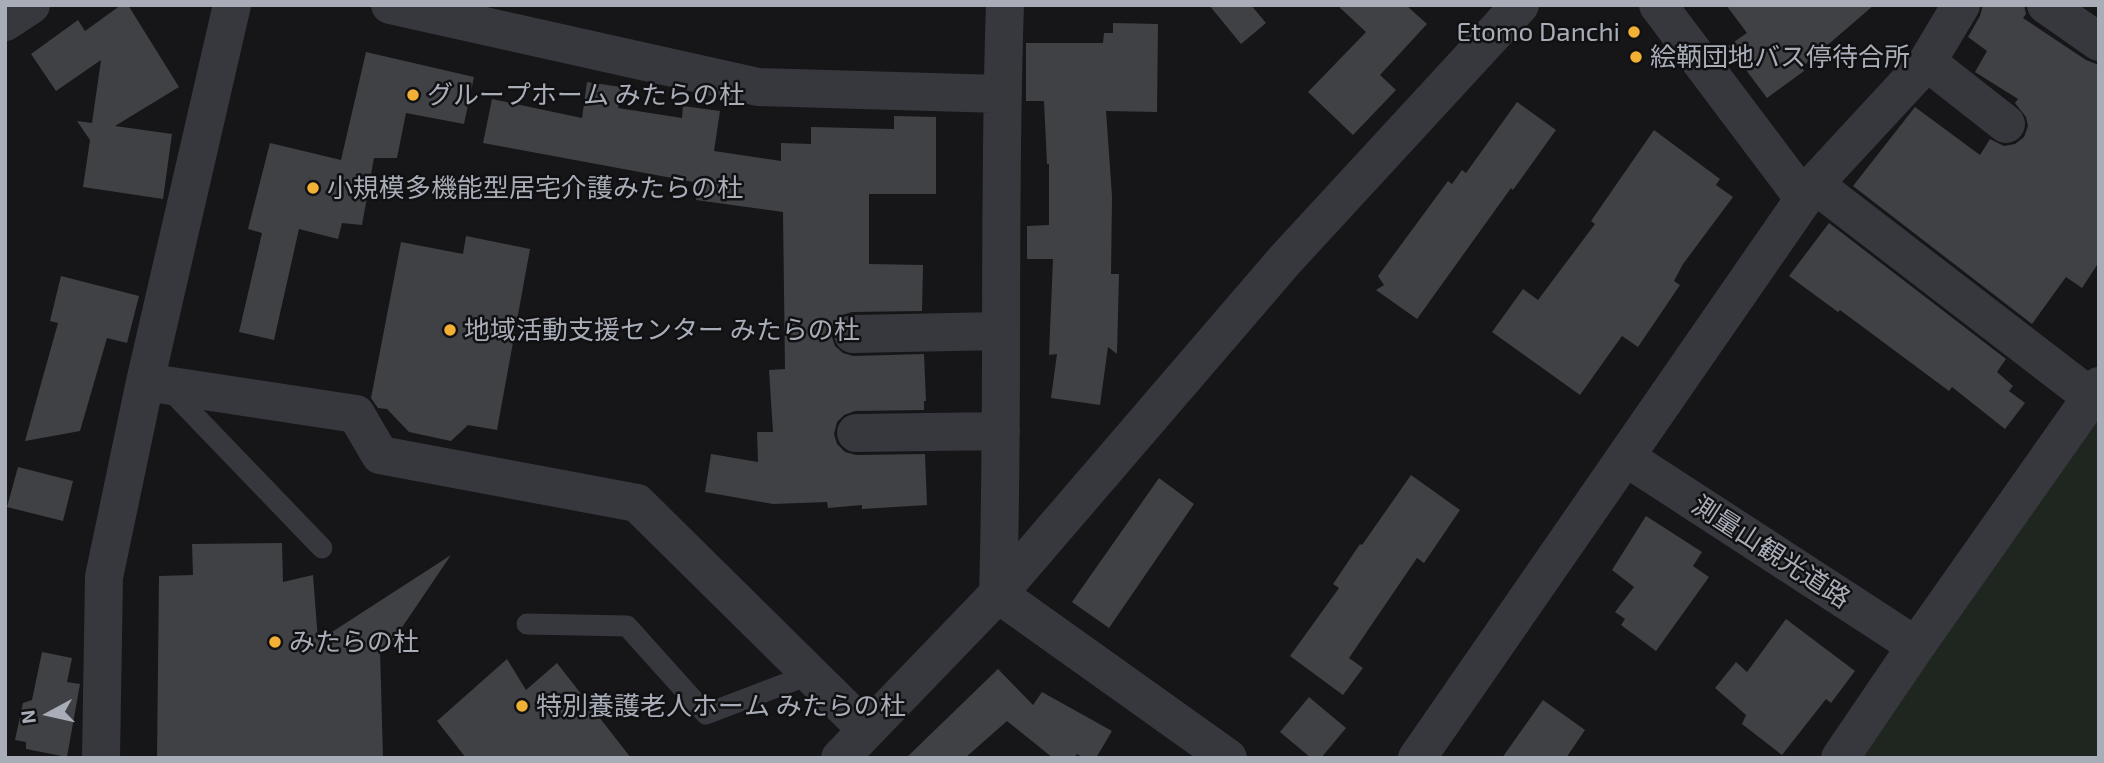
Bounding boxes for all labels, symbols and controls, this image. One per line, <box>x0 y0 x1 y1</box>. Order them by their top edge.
place label: Etomo Danchi <box>1457 16 1620 48</box>
marker: Etomo Danchi <box>1626 24 1642 40</box>
place label: 絵鞆団地バス停待合所 <box>1650 41 1910 73</box>
marker: 絵鞆団地バス停待合所 <box>1628 49 1644 65</box>
place label: グループホーム みたらの杜 <box>427 79 745 111</box>
marker: グループホーム みたらの杜 <box>405 87 421 103</box>
place label: 小規模多機能型居宅介護みたらの杜 <box>327 172 743 204</box>
marker: 小規模多機能型居宅介護みたらの杜 <box>305 180 321 196</box>
place label: 地域活動支援センター みたらの杜 <box>464 314 860 346</box>
marker: 地域活動支援センター みたらの杜 <box>442 322 458 338</box>
street label: 測量山観光道路 <box>1686 489 1856 615</box>
place label: みたらの杜 <box>289 626 419 658</box>
marker: みたらの杜 <box>267 634 283 650</box>
north arrow <box>14 679 84 749</box>
place label: 特別養護老人ホーム みたらの杜 <box>536 690 906 722</box>
marker: 特別養護老人ホーム みたらの杜 <box>514 698 530 714</box>
text: N <box>15 709 40 725</box>

